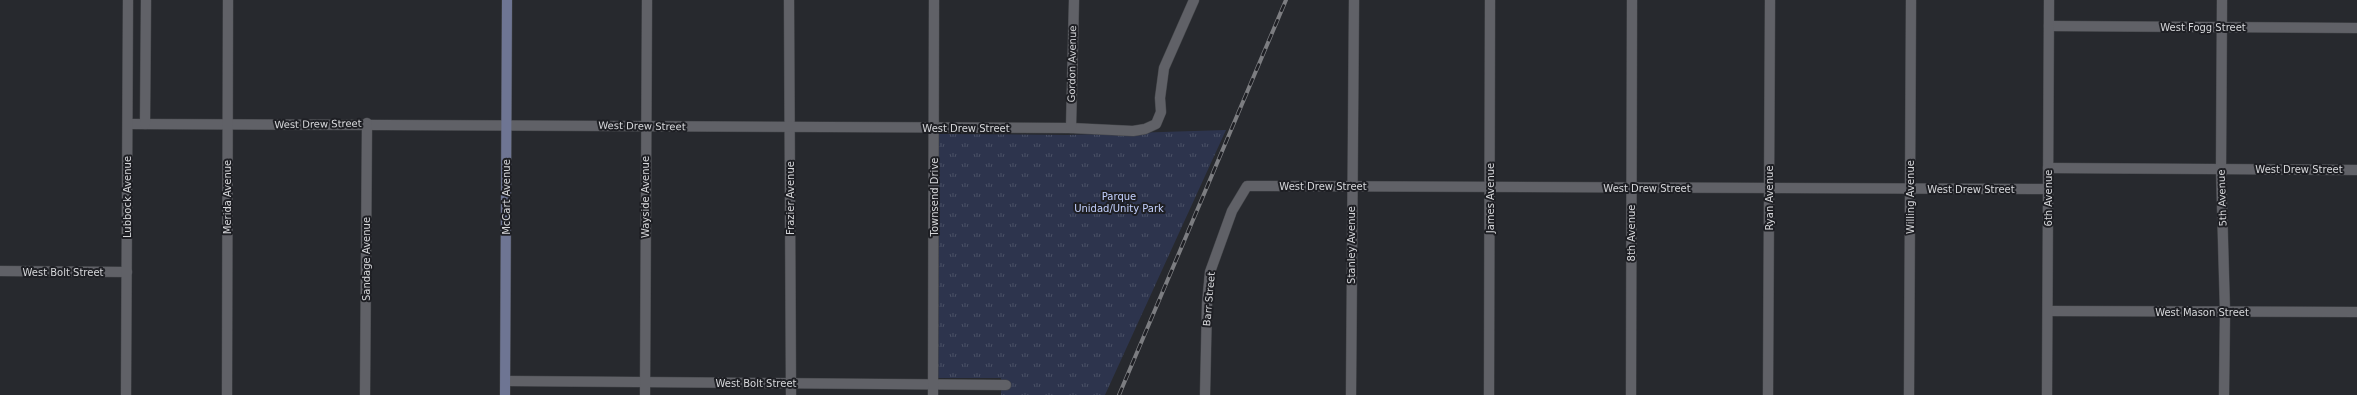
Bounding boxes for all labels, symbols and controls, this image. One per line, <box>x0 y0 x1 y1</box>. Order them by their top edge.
street label: West Fogg Street <box>2160 22 2246 33</box>
street label: Gordon Avenue <box>1066 25 1078 103</box>
street label: West Drew Street <box>274 118 362 130</box>
street label: West Drew Street <box>598 120 686 132</box>
street label: West Drew Street <box>922 123 1010 134</box>
street label: Lubbock Avenue <box>122 156 133 238</box>
street label: Wayside Avenue <box>640 156 651 238</box>
street label: Townsend Drive <box>929 158 940 237</box>
street label: McCart Avenue <box>501 159 512 235</box>
street label: Merida Avenue <box>222 160 233 234</box>
street label: Willing Avenue <box>1905 160 1916 234</box>
street label: Frazier Avenue <box>785 161 796 235</box>
street label: James Avenue <box>1485 163 1496 234</box>
street label: West Drew Street <box>2255 164 2343 175</box>
street label: Ryan Avenue <box>1764 165 1775 231</box>
street label: 5th Avenue <box>2216 169 2228 227</box>
street label: 6th Avenue <box>2043 170 2054 226</box>
street label: West Drew Street <box>1279 181 1367 192</box>
street label: West Drew Street <box>1603 183 1691 194</box>
street label: West Drew Street <box>1927 184 2015 195</box>
park label: Parque Unidad/Unity Park <box>1074 191 1164 214</box>
street label: 8th Avenue <box>1626 205 1637 261</box>
street label: Stanley Avenue <box>1346 206 1357 284</box>
street label: Sandage Avenue <box>361 217 372 301</box>
street label: West Bolt Street <box>22 267 104 278</box>
street label: Barr Street <box>1201 271 1217 327</box>
street label: West Mason Street <box>2155 307 2249 318</box>
street label: West Bolt Street <box>715 378 797 389</box>

